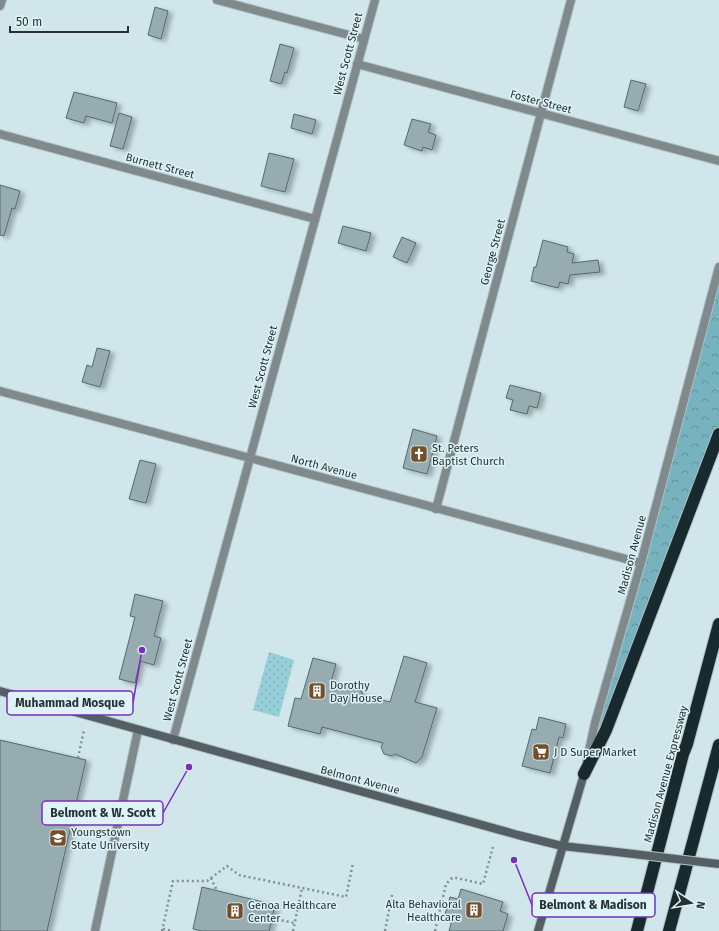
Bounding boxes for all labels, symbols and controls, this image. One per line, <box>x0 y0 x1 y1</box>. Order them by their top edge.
scale bar <box>10 8 128 34</box>
street label: West Scott Street <box>331 11 365 97</box>
text: 50 m <box>16 15 42 29</box>
street label: Foster Street <box>509 88 573 116</box>
street label: Burnett Street <box>124 151 196 181</box>
street label: George Street <box>478 218 508 286</box>
street label: West Scott Street <box>246 324 280 410</box>
place label: St. Peters Baptist Church <box>432 442 505 468</box>
church icon: St. Peters Baptist Church <box>409 444 429 464</box>
street label: North Avenue <box>289 452 359 482</box>
street label: Madison Avenue <box>615 514 649 596</box>
street label: West Scott Street <box>161 637 195 723</box>
place label: Dorothy Day House <box>330 679 383 705</box>
building icon: Dorothy Day House <box>307 681 327 701</box>
callout: Muhammad Mosque <box>7 691 133 715</box>
text: Muhammad Mosque <box>15 696 125 710</box>
street label: Madison Avenue Expressway <box>641 704 691 844</box>
supermarket icon: J D Super Market <box>531 742 551 762</box>
place label: J D Super Market <box>554 746 637 759</box>
street label: Belmont Avenue <box>319 763 401 797</box>
callout: Belmont & W. Scott <box>42 801 163 825</box>
text: Belmont & W. Scott <box>50 806 156 820</box>
place label: Youngstown State University <box>71 826 150 852</box>
school or university icon: Youngstown State University <box>48 828 68 848</box>
north arrow <box>671 883 711 923</box>
callout: Belmont & Madison <box>532 893 655 917</box>
place label: Alta Behavioral Healthcare <box>386 898 461 924</box>
text: Belmont & Madison <box>539 898 647 912</box>
place label: Genoa Healthcare Center <box>248 899 337 925</box>
building icon: Alta Behavioral Healthcare <box>464 900 484 920</box>
text: N <box>693 900 707 910</box>
building icon: Genoa Healthcare Center <box>225 901 245 921</box>

